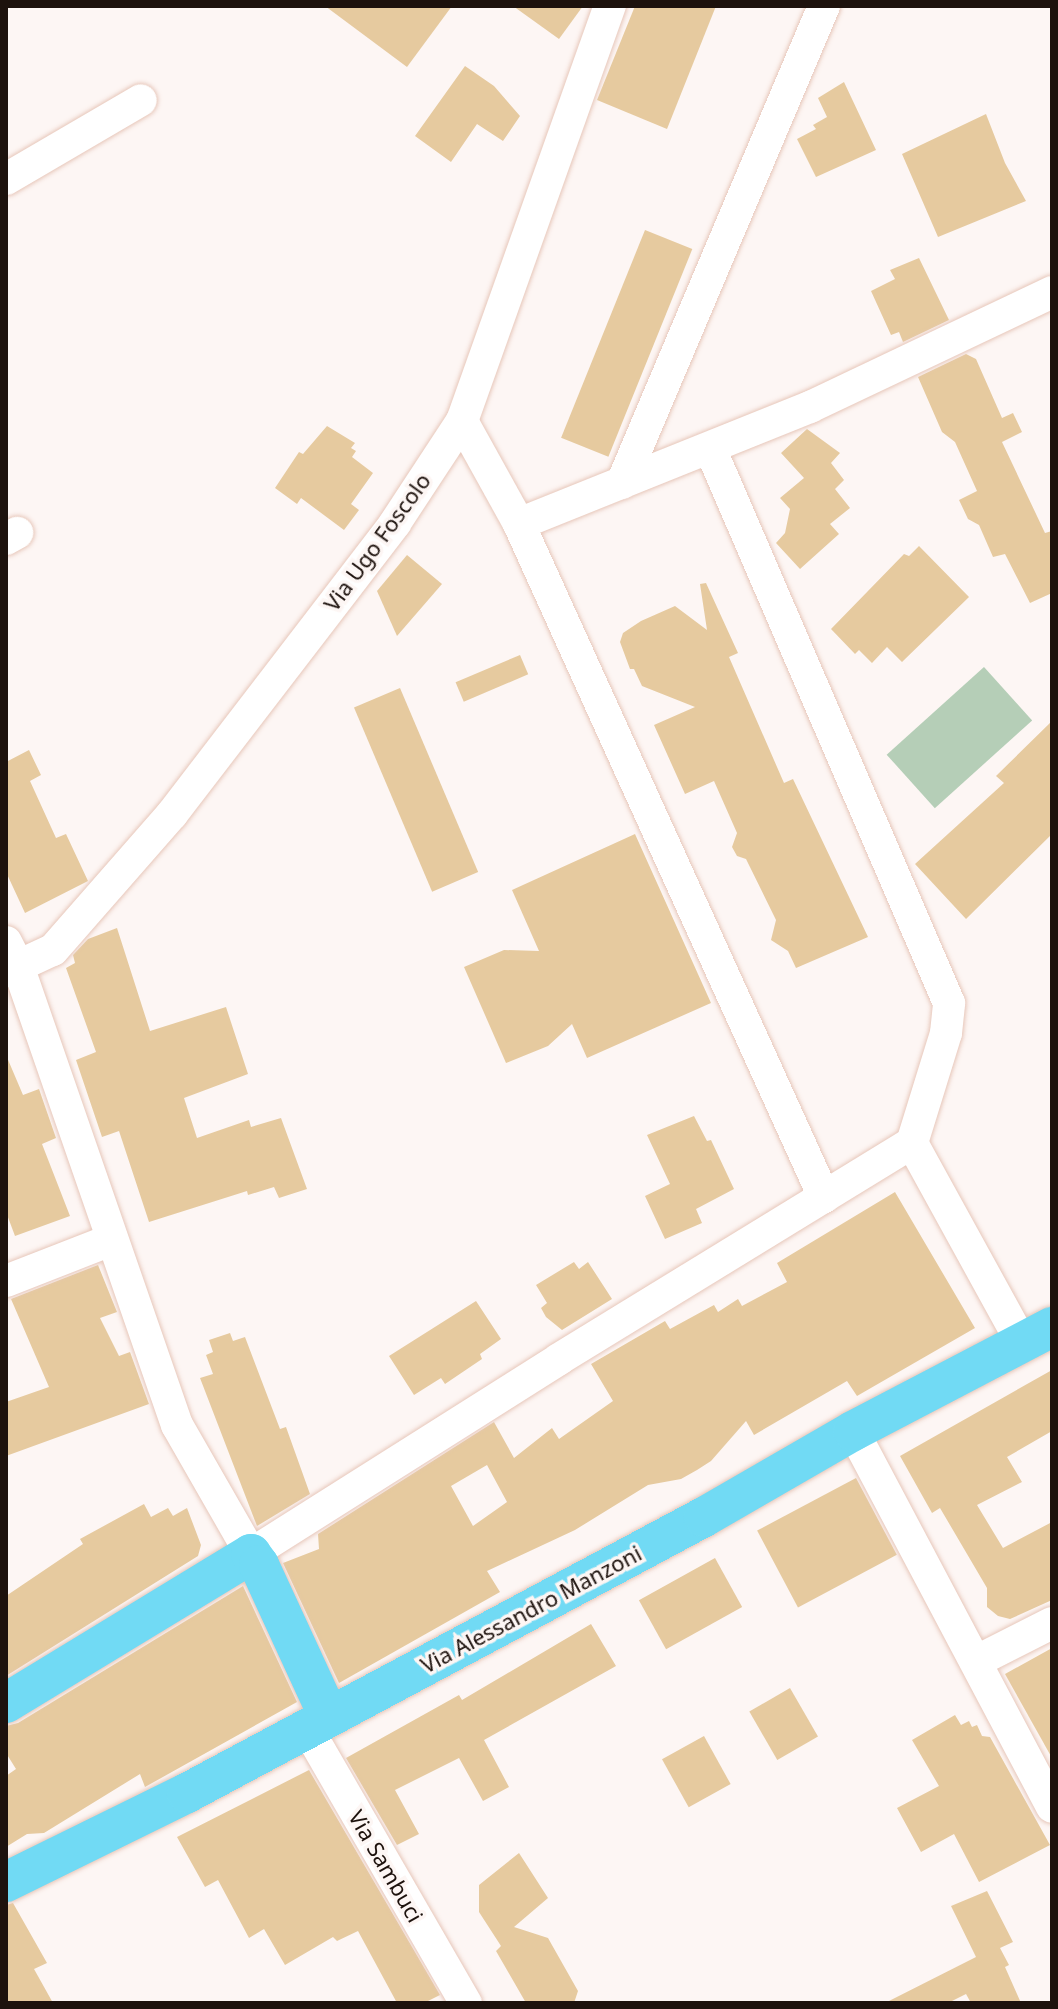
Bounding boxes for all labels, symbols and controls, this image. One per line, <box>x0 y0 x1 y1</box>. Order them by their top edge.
street label: Via Ugo Foscolo <box>318 468 436 616</box>
street label: Via Alessandro Manzoni <box>416 1540 646 1678</box>
street label: Via Sambuci <box>343 1805 429 1927</box>

